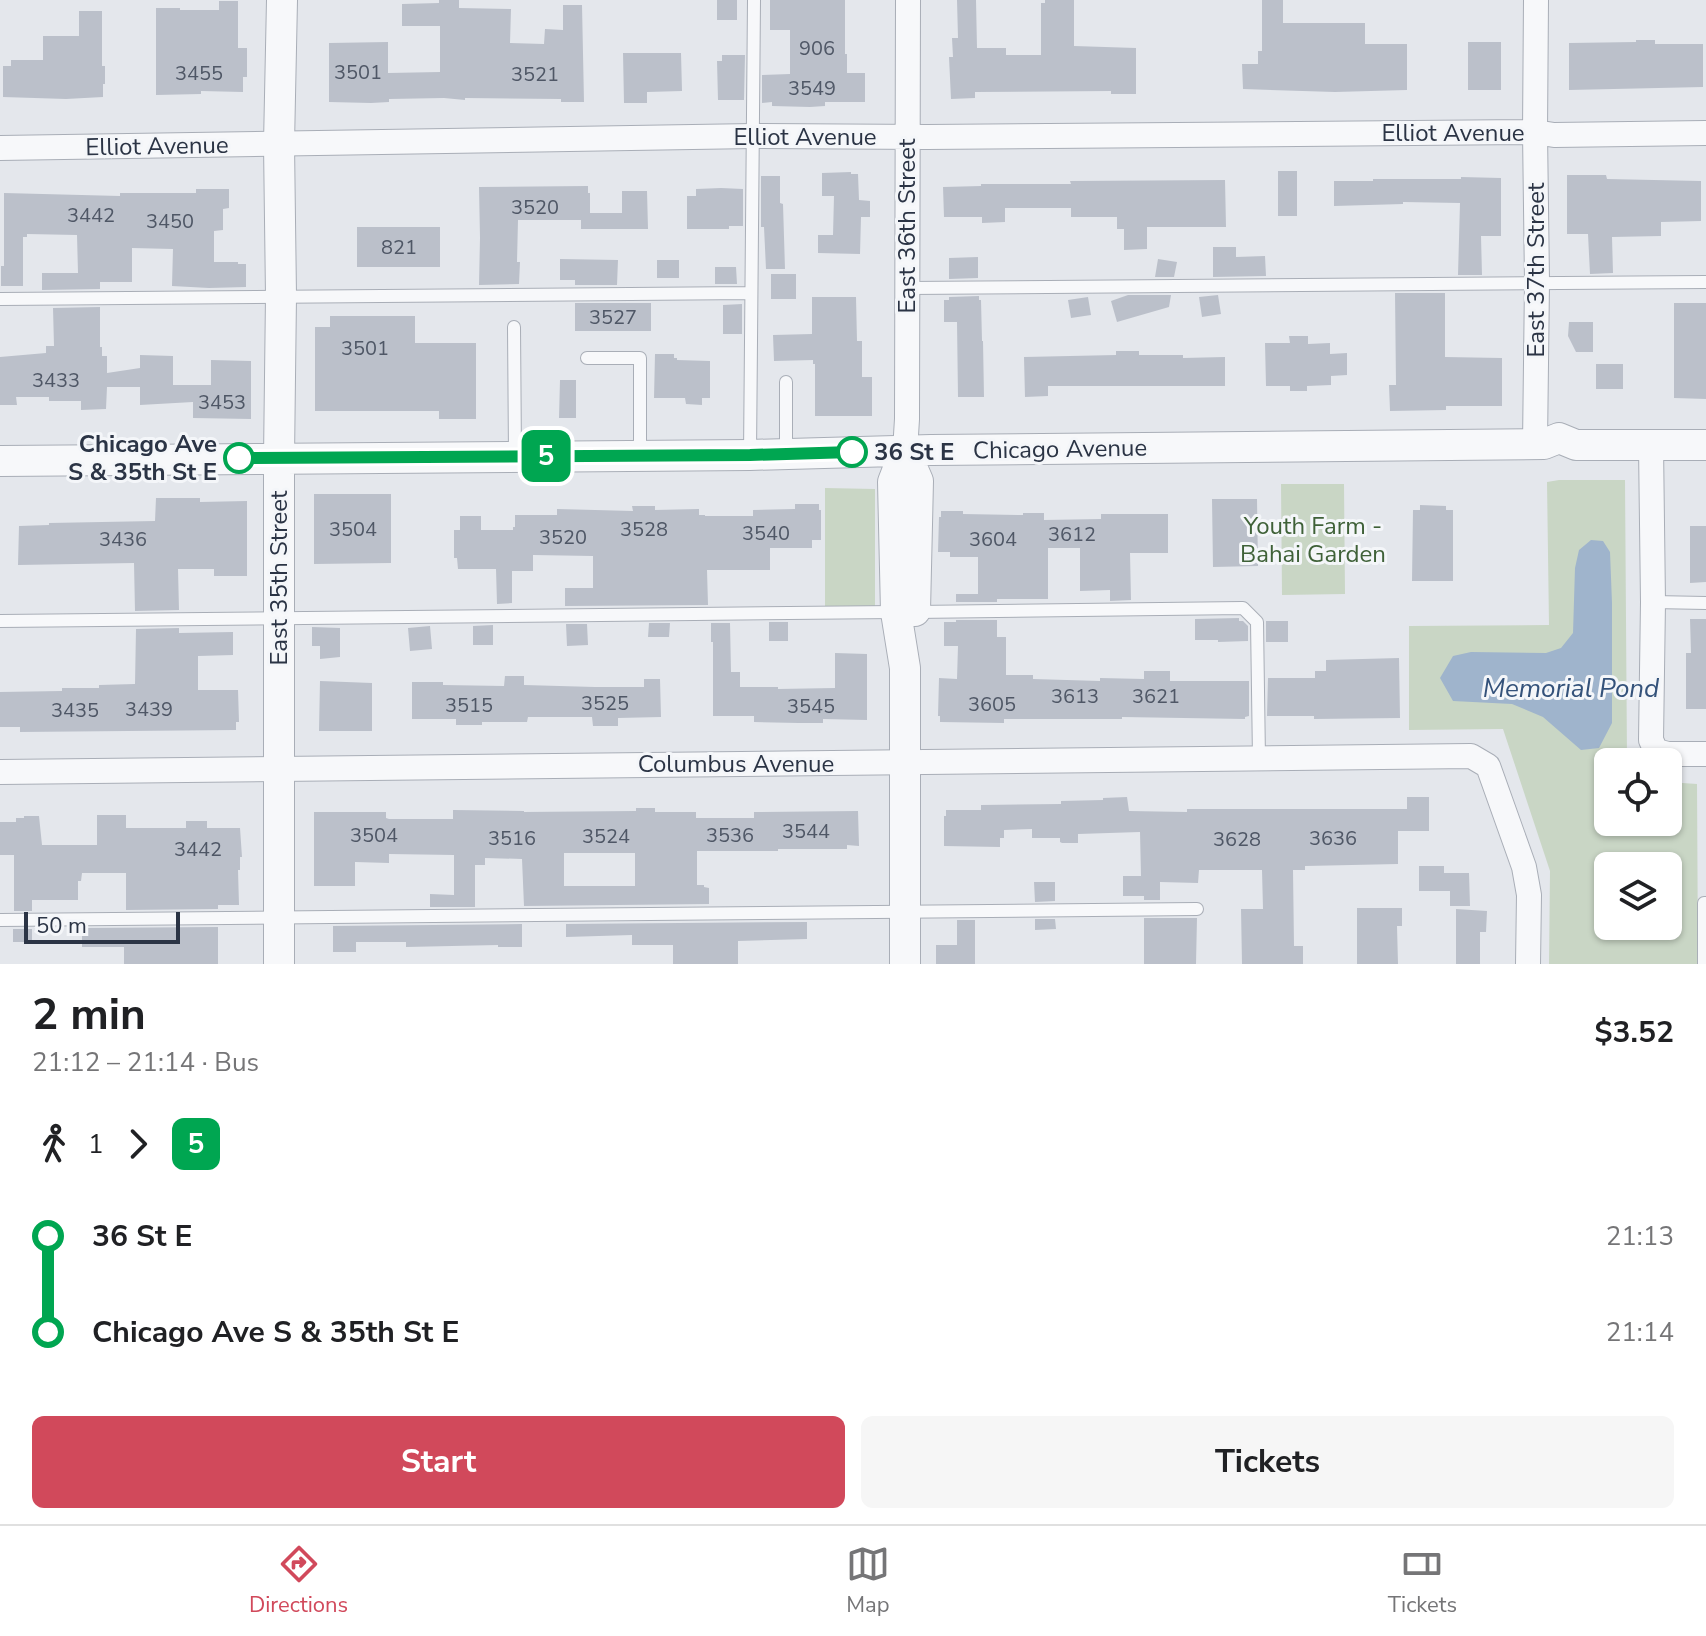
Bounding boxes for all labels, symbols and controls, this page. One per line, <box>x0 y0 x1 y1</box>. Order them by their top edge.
house number: 906 <box>799 35 835 62</box>
house number: 3501 <box>334 59 382 86</box>
house number: 3455 <box>175 60 223 87</box>
house number: 3521 <box>511 61 559 88</box>
house number: 3549 <box>788 75 836 102</box>
street label: Elliot Avenue <box>1381 117 1525 149</box>
street label: Elliot Avenue <box>733 121 877 153</box>
street label: Elliot Avenue <box>85 129 229 163</box>
street label: East 36th Street <box>891 138 923 314</box>
street label: East 37th Street <box>1520 182 1552 358</box>
house number: 3520 <box>511 194 559 221</box>
house number: 3442 <box>67 202 115 229</box>
house number: 3450 <box>146 208 194 235</box>
house number: 821 <box>381 234 417 261</box>
house number: 3527 <box>589 304 637 331</box>
house number: 3501 <box>341 335 389 362</box>
house number: 3433 <box>32 367 80 394</box>
house number: 3453 <box>198 389 246 416</box>
place label: Chicago Ave S & 35th St E <box>68 428 217 488</box>
line badge: 5 <box>520 430 572 482</box>
street label: Chicago Avenue <box>973 431 1147 467</box>
place label: 36 St E <box>874 436 954 468</box>
text: 5 <box>538 437 554 475</box>
marker: 36 St E <box>837 437 867 467</box>
marker: Chicago Ave S & 35th St E <box>224 443 254 473</box>
street label: East 35th Street <box>263 490 295 666</box>
park label: Youth Farm - Bahai Garden <box>1240 510 1386 570</box>
house number: 3504 <box>329 516 377 543</box>
house number: 3528 <box>620 516 668 543</box>
house number: 3540 <box>742 520 790 547</box>
house number: 3612 <box>1048 521 1096 548</box>
house number: 3520 <box>539 524 587 551</box>
house number: 3436 <box>99 526 147 553</box>
house number: 3604 <box>969 526 1017 553</box>
water label: Memorial Pond <box>1483 671 1660 706</box>
house number: 3613 <box>1051 683 1099 710</box>
house number: 3621 <box>1132 683 1180 710</box>
house number: 3525 <box>581 690 629 717</box>
house number: 3605 <box>968 691 1016 718</box>
house number: 3515 <box>445 692 493 719</box>
house number: 3545 <box>787 693 835 720</box>
house number: 3439 <box>125 696 173 723</box>
house number: 3435 <box>51 697 99 724</box>
street label: Columbus Avenue <box>638 748 834 780</box>
map controls <box>1594 748 1682 940</box>
button: locate <box>1594 748 1682 836</box>
house number: 3544 <box>782 818 830 845</box>
house number: 3504 <box>350 822 398 849</box>
house number: 3536 <box>706 822 754 849</box>
house number: 3524 <box>582 823 630 850</box>
house number: 3516 <box>488 825 536 852</box>
house number: 3636 <box>1309 825 1357 852</box>
house number: 3628 <box>1213 826 1261 853</box>
house number: 3442 <box>174 836 222 863</box>
button: layers <box>1594 852 1682 940</box>
scale bar <box>24 908 180 944</box>
text: 50 m <box>36 911 87 941</box>
text: 2 min <box>32 985 146 1045</box>
text: $3.52 <box>1595 1012 1674 1053</box>
text: 21:12 – 21:14 · Bus <box>32 1045 259 1080</box>
icon: walk <box>32 1122 76 1166</box>
icon: forward <box>116 1122 160 1166</box>
text: 5 <box>188 1125 204 1163</box>
text: 1 <box>88 1127 104 1162</box>
text: 36 St E <box>92 1216 192 1257</box>
text: 21:13 <box>1606 1219 1674 1254</box>
text: Chicago Ave S & 35th St E <box>92 1312 459 1353</box>
text: 21:14 <box>1606 1315 1674 1350</box>
button: Start <box>32 1416 845 1508</box>
button: Tickets <box>861 1416 1674 1508</box>
tab: Directions <box>249 1542 348 1620</box>
tab: Map <box>846 1542 890 1620</box>
tab: Tickets <box>1388 1542 1457 1620</box>

